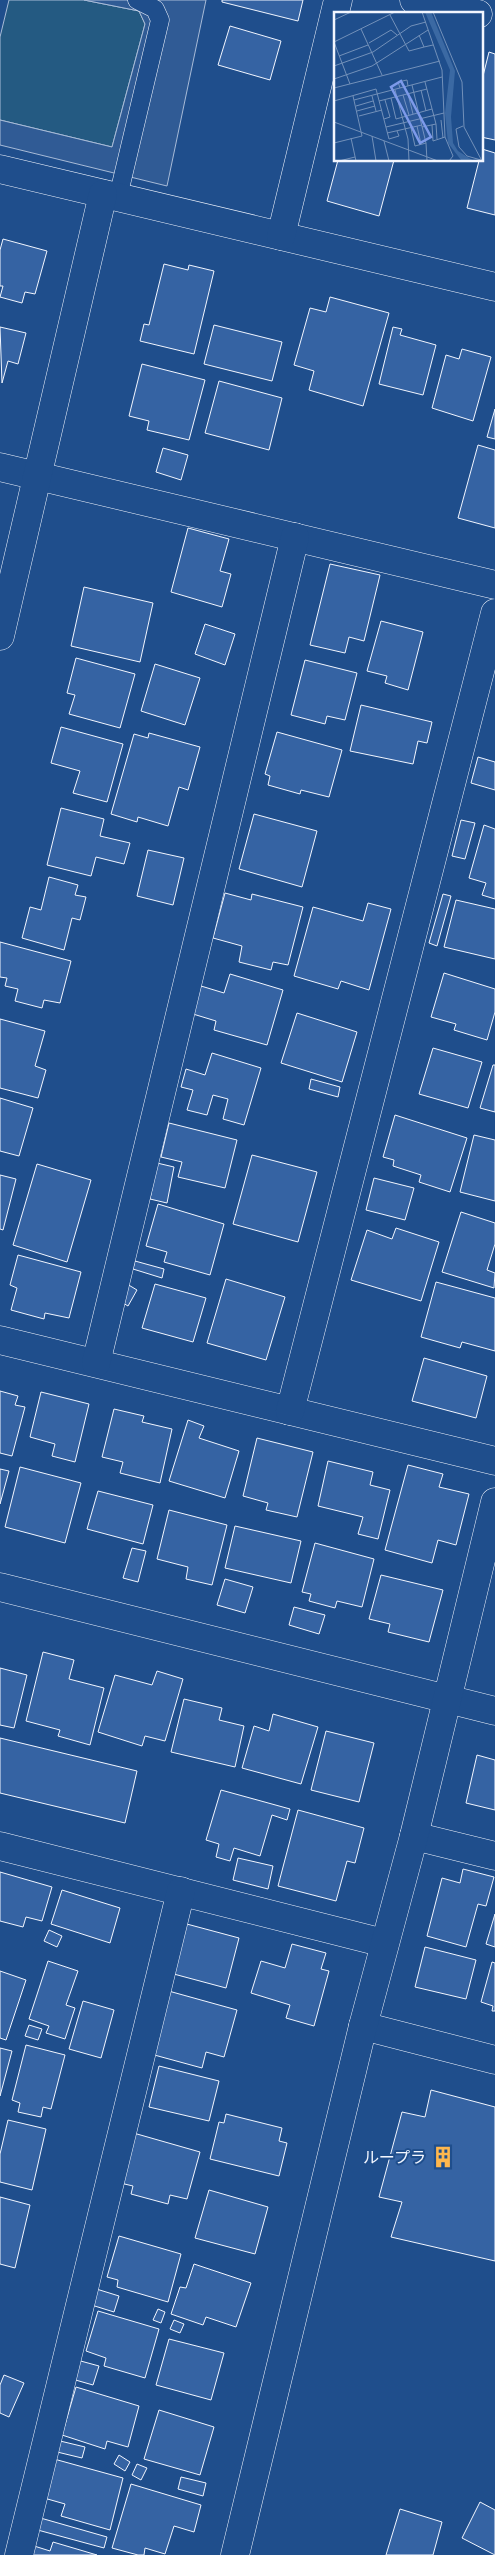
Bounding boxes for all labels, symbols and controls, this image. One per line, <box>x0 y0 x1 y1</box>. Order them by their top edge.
inset map <box>334 12 482 161</box>
building icon: ループラ <box>430 2144 456 2170</box>
place label: ループラ <box>363 2146 426 2168</box>

